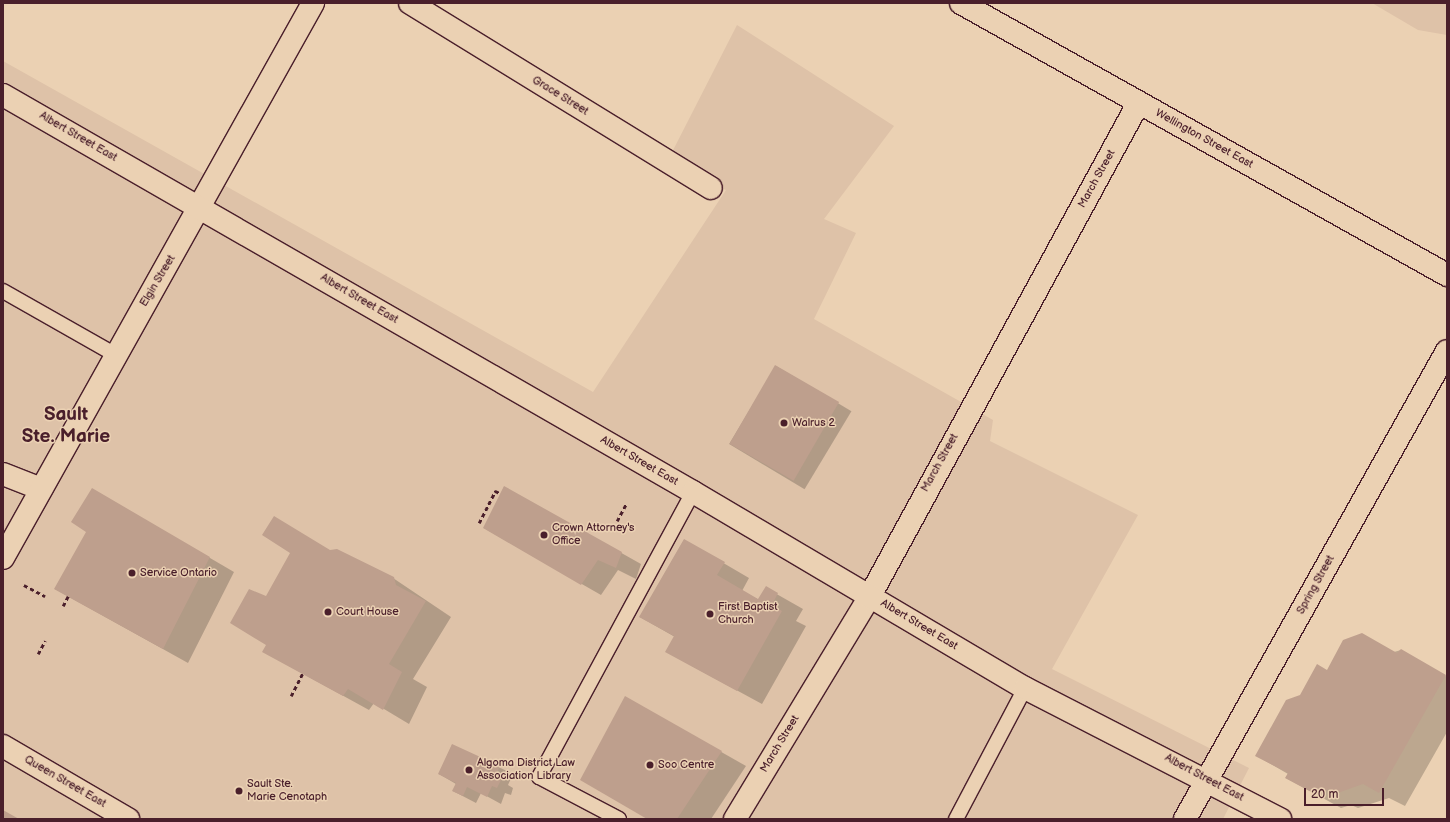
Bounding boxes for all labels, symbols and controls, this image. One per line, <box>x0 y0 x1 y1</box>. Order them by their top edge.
street label: Grace Street <box>529 74 591 118</box>
street label: Wellington Street East <box>1153 107 1255 171</box>
street label: Albert Street East <box>37 109 119 165</box>
street label: March Street <box>1076 148 1118 210</box>
street label: Elgin Street <box>137 253 179 309</box>
street label: Albert Street East <box>318 271 400 327</box>
district label: Sault Ste. Marie <box>22 404 110 448</box>
place label: Walrus 2 <box>792 416 835 430</box>
marker: Walrus 2 <box>779 418 789 428</box>
street label: March Street <box>919 432 961 494</box>
street label: Albert Street East <box>598 433 680 489</box>
place label: Crown Attorney's Office <box>552 522 634 548</box>
marker: Crown Attorney's Office <box>539 530 549 540</box>
street label: Spring Street <box>1294 553 1338 617</box>
place label: Service Ontario <box>140 566 217 580</box>
marker: Service Ontario <box>127 568 137 578</box>
street label: Albert Street East <box>878 597 960 653</box>
place label: First Baptist Church <box>718 601 778 627</box>
place label: Court House <box>336 605 399 619</box>
marker: Court House <box>323 607 333 617</box>
marker: First Baptist Church <box>705 609 715 619</box>
street label: March Street <box>758 713 802 775</box>
street label: Albert Street East <box>1162 752 1246 804</box>
street label: Queen Street East <box>22 753 108 811</box>
place label: Algoma District Law Association Library <box>477 757 575 783</box>
place label: Soo Centre <box>658 758 714 772</box>
marker: Soo Centre <box>645 760 655 770</box>
marker: Algoma District Law Association Library <box>464 765 474 775</box>
place label: Sault Ste. Marie Cenotaph <box>247 778 327 804</box>
scale bar <box>1306 780 1386 806</box>
marker: Sault Ste. Marie Cenotaph <box>234 786 244 796</box>
text: 20 m <box>1311 787 1338 802</box>

